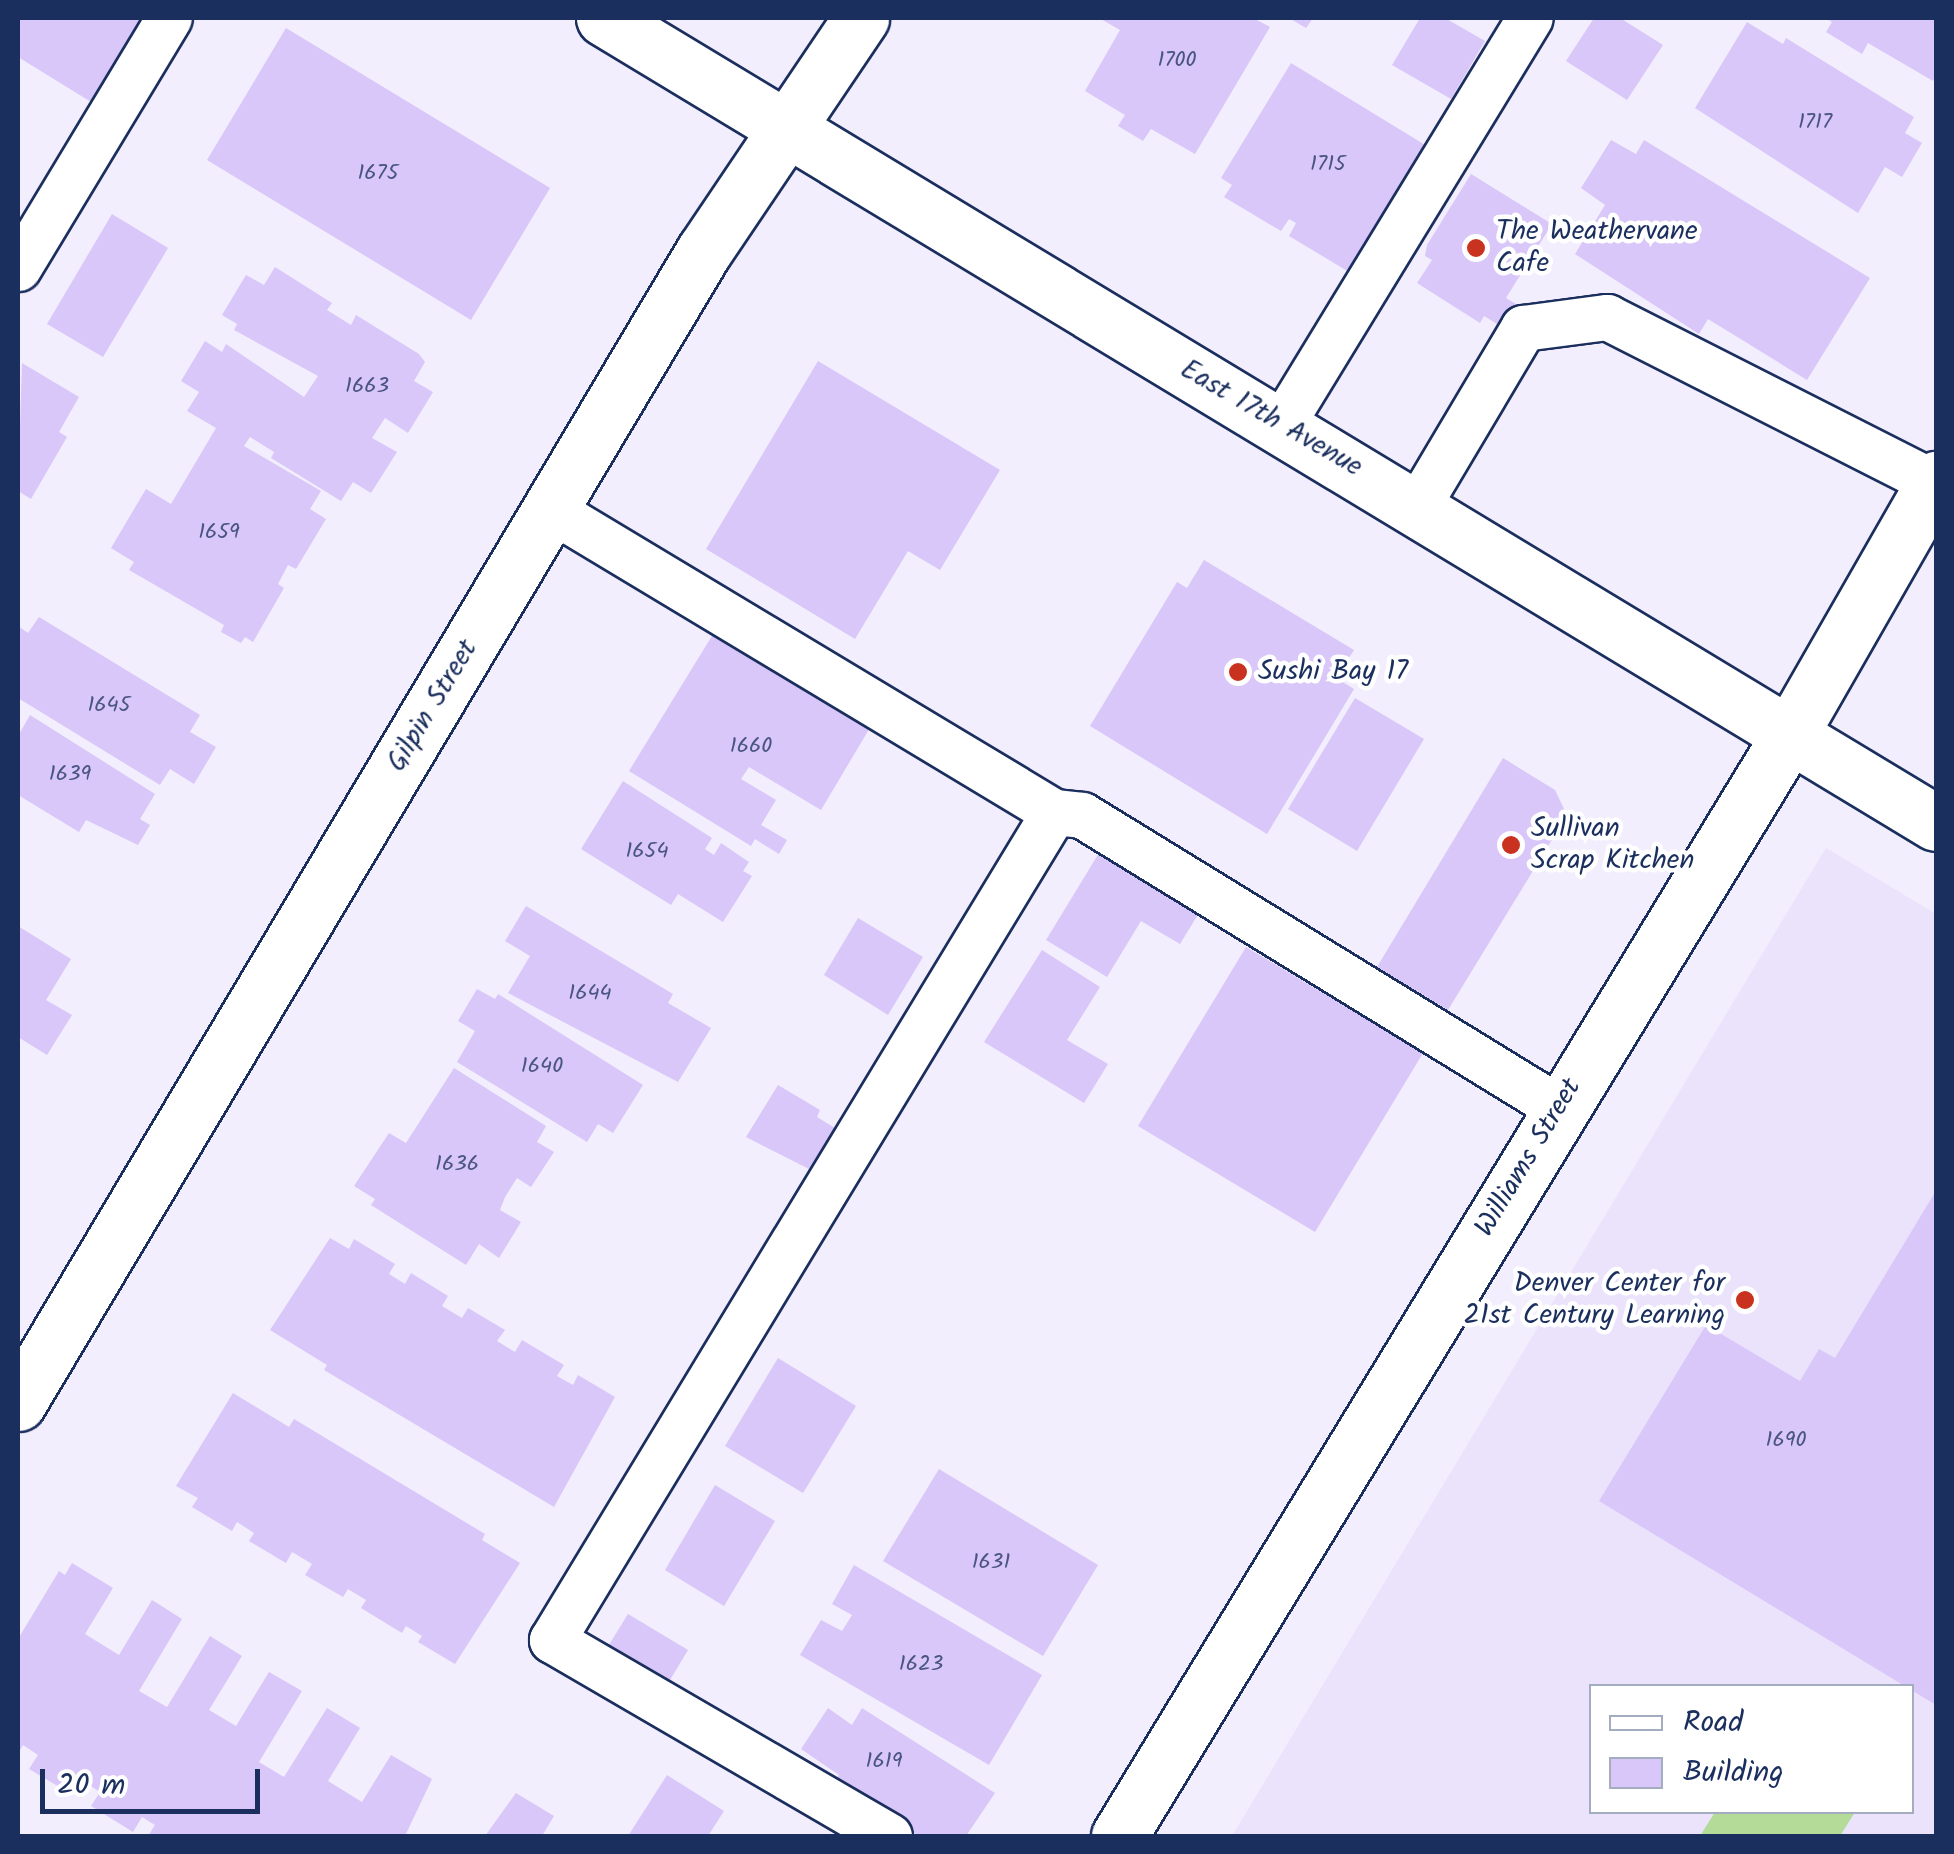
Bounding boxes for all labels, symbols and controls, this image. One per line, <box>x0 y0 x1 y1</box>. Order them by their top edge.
house number: 1700 <box>1157 48 1197 74</box>
house number: 1717 <box>1798 110 1832 136</box>
house number: 1715 <box>1310 152 1346 178</box>
house number: 1675 <box>357 161 399 187</box>
place label: The Weathervane Cafe <box>1496 215 1698 281</box>
marker: The Weathervane Cafe <box>1465 237 1487 259</box>
street label: East 17th Avenue <box>1174 353 1368 485</box>
house number: 1663 <box>345 374 389 400</box>
house number: 1659 <box>198 520 240 546</box>
street label: Gilpin Street <box>381 634 485 778</box>
place label: Sushi Bay 17 <box>1258 655 1408 689</box>
marker: Sushi Bay 17 <box>1227 661 1249 683</box>
house number: 1645 <box>87 693 131 719</box>
house number: 1660 <box>730 734 772 760</box>
house number: 1639 <box>49 762 91 788</box>
place label: Sullivan Scrap Kitchen <box>1531 812 1694 878</box>
marker: Sullivan Scrap Kitchen <box>1500 834 1522 856</box>
house number: 1654 <box>625 839 669 865</box>
house number: 1644 <box>568 981 612 1007</box>
house number: 1640 <box>521 1054 563 1080</box>
street label: Williams Street <box>1469 1073 1589 1243</box>
house number: 1636 <box>435 1152 479 1178</box>
place label: Denver Center for 21st Century Learning <box>1464 1267 1725 1333</box>
marker: Denver Center for 21st Century Learning <box>1734 1289 1756 1311</box>
house number: 1690 <box>1766 1428 1806 1454</box>
house number: 1631 <box>972 1550 1010 1576</box>
house number: 1623 <box>899 1652 943 1678</box>
legend <box>1589 1684 1914 1814</box>
text: Road <box>1683 1699 1743 1747</box>
scale bar <box>45 1749 265 1811</box>
house number: 1619 <box>866 1749 902 1775</box>
text: Building <box>1683 1749 1783 1797</box>
text: 20 m <box>57 1762 125 1810</box>

